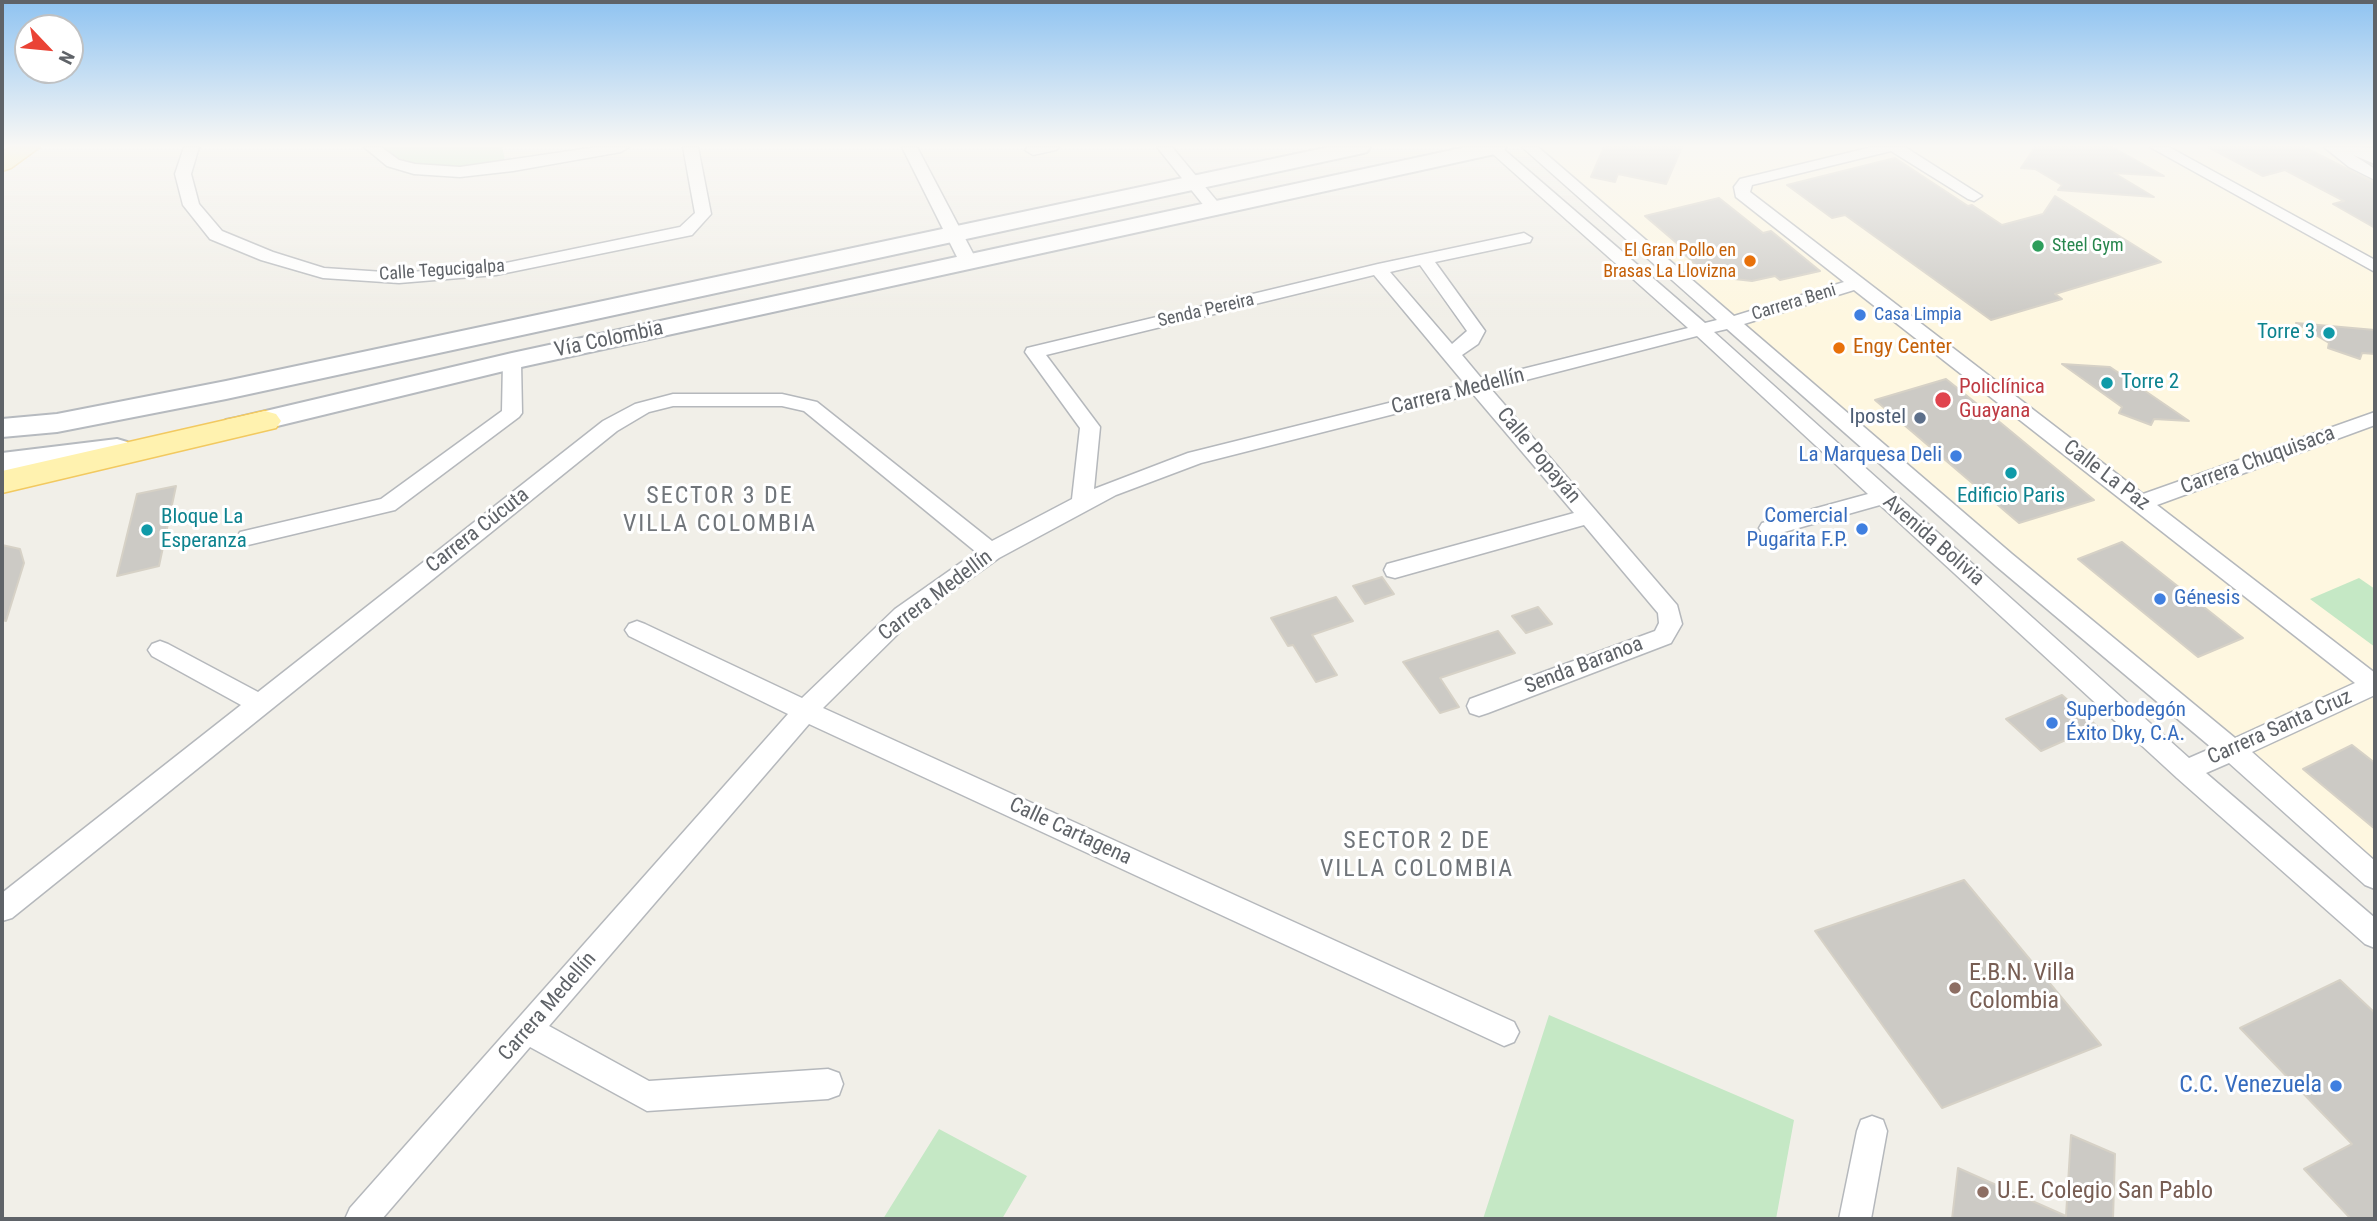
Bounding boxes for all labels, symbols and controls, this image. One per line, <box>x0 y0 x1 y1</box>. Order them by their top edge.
north arrow <box>14 14 84 84</box>
text: N <box>54 47 79 68</box>
place label: Steel Gym <box>2052 235 2123 257</box>
marker: Steel Gym <box>2030 238 2046 254</box>
place label: El Gran Pollo en Brasas La Llovizna <box>1603 240 1736 282</box>
marker: El Gran Pollo en Brasas La Llovizna <box>1742 253 1758 269</box>
street label: Calle Tegucigalpa <box>379 256 505 286</box>
street label: Carrera Beni <box>1749 280 1839 326</box>
street label: Senda Pereira <box>1156 289 1256 333</box>
place label: Casa Limpia <box>1874 304 1962 326</box>
marker: Casa Limpia <box>1852 307 1868 323</box>
street label: Vía Colombia <box>552 316 666 364</box>
place label: Torre 3 <box>2257 320 2315 346</box>
marker: Torre 3 <box>2321 325 2337 341</box>
place label: Engy Center <box>1853 335 1952 361</box>
marker: Engy Center <box>1831 340 1847 356</box>
street label: Carrera Medellín <box>1389 363 1527 421</box>
place label: Torre 2 <box>2121 370 2179 396</box>
place label: Policlínica Guayana <box>1959 375 2045 425</box>
marker: Torre 2 <box>2099 375 2115 391</box>
marker: Policlínica Guayana <box>1933 390 1953 410</box>
street label: Calle Popayán <box>1491 403 1585 509</box>
place label: Ipostel <box>1849 405 1906 431</box>
marker: Ipostel <box>1912 410 1928 426</box>
street label: Carrera Chuquisaca <box>2177 421 2339 501</box>
street label: Calle La Paz <box>2058 435 2154 517</box>
place label: La Marquesa Deli <box>1799 443 1942 469</box>
marker: La Marquesa Deli <box>1948 448 1964 464</box>
marker: Edificio Paris <box>2003 465 2019 481</box>
street label: Carrera Cúcuta <box>422 483 534 579</box>
district label: SECTOR 3 DE VILLA COLOMBIA <box>625 483 815 539</box>
place label: Edificio Paris <box>1957 484 2065 510</box>
street label: Avenida Bolivia <box>1877 490 1989 592</box>
place label: Comercial Pugarita F.P. <box>1746 504 1848 554</box>
place label: Bloque La Esperanza <box>161 505 247 555</box>
marker: Comercial Pugarita F.P. <box>1854 521 1870 537</box>
marker: Bloque La Esperanza <box>139 522 155 538</box>
street label: Carrera Medellín <box>874 545 998 647</box>
place label: Génesis <box>2174 586 2240 612</box>
marker: Génesis <box>2152 591 2168 607</box>
street label: Senda Baranoa <box>1521 632 1647 700</box>
street label: Carrera Santa Cruz <box>2204 685 2356 771</box>
place label: Superbodegón Éxito Dky, C.A. <box>2066 698 2186 748</box>
marker: Superbodegón Éxito Dky, C.A. <box>2044 715 2060 731</box>
street label: Calle Cartagena <box>1005 793 1135 871</box>
district label: SECTOR 2 DE VILLA COLOMBIA <box>1322 828 1512 884</box>
street label: Carrera Medellín <box>494 947 602 1067</box>
place label: E.B.N. Villa Colombia <box>1969 960 2075 1016</box>
marker: E.B.N. Villa Colombia <box>1947 980 1963 996</box>
place label: C.C. Venezuela <box>2179 1072 2322 1100</box>
marker: C.C. Venezuela <box>2328 1078 2344 1094</box>
place label: U.E. Colegio San Pablo <box>1997 1178 2213 1206</box>
marker: U.E. Colegio San Pablo <box>1975 1184 1991 1200</box>

